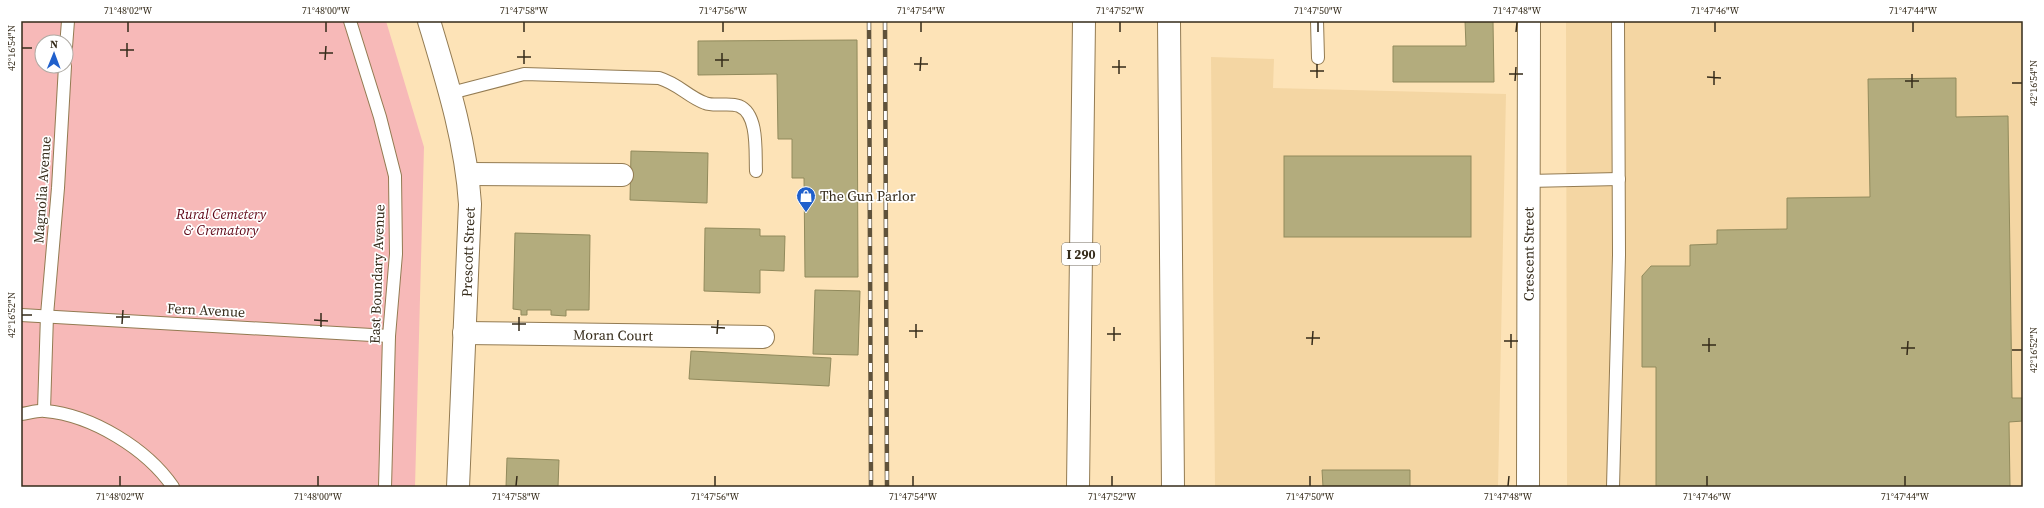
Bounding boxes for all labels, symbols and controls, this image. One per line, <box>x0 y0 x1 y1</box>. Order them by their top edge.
text: 71°48'02"W <box>104 4 153 17</box>
text: 71°48'00"W <box>302 4 351 17</box>
text: 71°47'58"W <box>500 4 549 17</box>
text: 71°47'56"W <box>699 4 748 17</box>
text: 71°47'54"W <box>897 4 946 17</box>
text: 71°47'52"W <box>1096 4 1145 17</box>
text: 71°47'50"W <box>1294 4 1343 17</box>
text: 71°47'48"W <box>1493 4 1542 17</box>
text: 71°47'46"W <box>1691 4 1740 17</box>
text: 71°47'44"W <box>1889 4 1938 17</box>
text: 42°16'54"N <box>5 25 18 71</box>
north arrow <box>34 34 74 74</box>
text: N <box>50 37 58 52</box>
text: 42°16'54"N <box>2027 60 2040 106</box>
street label: Magnolia Avenue <box>28 136 56 244</box>
shop icon: The Gun Parlor <box>795 185 817 213</box>
place label: The Gun Parlor <box>820 186 916 206</box>
park label: Rural Cemetery & Crematory <box>175 204 266 240</box>
street label: East Boundary Avenue <box>365 204 389 344</box>
street label: Prescott Street <box>456 206 480 297</box>
street label: Crescent Street <box>1518 206 1539 301</box>
road number: I 290 <box>1062 243 1100 265</box>
text: 42°16'52"N <box>5 292 18 338</box>
street label: Fern Avenue <box>166 298 246 322</box>
street label: Moran Court <box>573 324 654 346</box>
text: 42°16'52"N <box>2027 327 2040 373</box>
text: 71°48'02"W <box>96 490 145 503</box>
text: 71°48'00"W <box>294 490 343 503</box>
text: 71°47'58"W <box>492 490 541 503</box>
text: 71°47'56"W <box>691 490 740 503</box>
text: 71°47'54"W <box>889 490 938 503</box>
text: 71°47'52"W <box>1088 490 1137 503</box>
text: 71°47'50"W <box>1286 490 1335 503</box>
text: 71°47'48"W <box>1484 490 1533 503</box>
text: 71°47'46"W <box>1683 490 1732 503</box>
text: 71°47'44"W <box>1881 490 1930 503</box>

